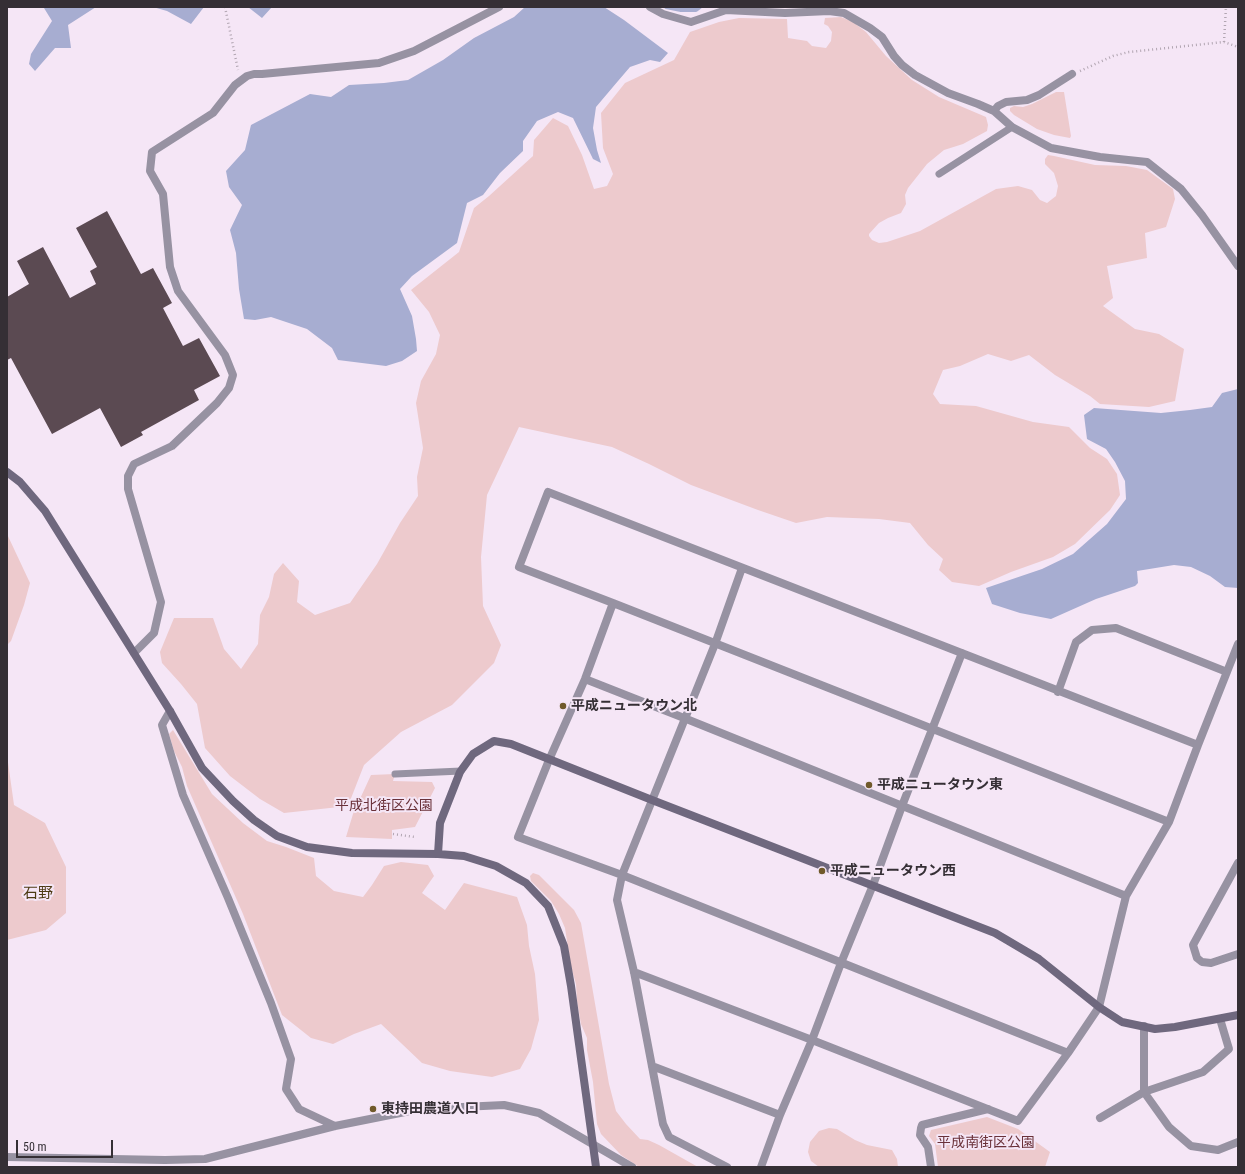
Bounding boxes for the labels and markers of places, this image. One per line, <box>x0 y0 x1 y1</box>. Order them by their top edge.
place label: 平成ニュータウン北 <box>571 698 697 714</box>
marker: 平成ニュータウン北 <box>558 701 568 711</box>
place label: 平成ニュータウン東 <box>877 777 1003 793</box>
marker: 平成ニュータウン東 <box>864 780 874 790</box>
place label: 平成ニュータウン西 <box>830 863 956 879</box>
marker: 平成ニュータウン西 <box>817 866 827 876</box>
place label: 東持田農道入口 <box>381 1101 479 1117</box>
marker: 東持田農道入口 <box>368 1104 378 1114</box>

